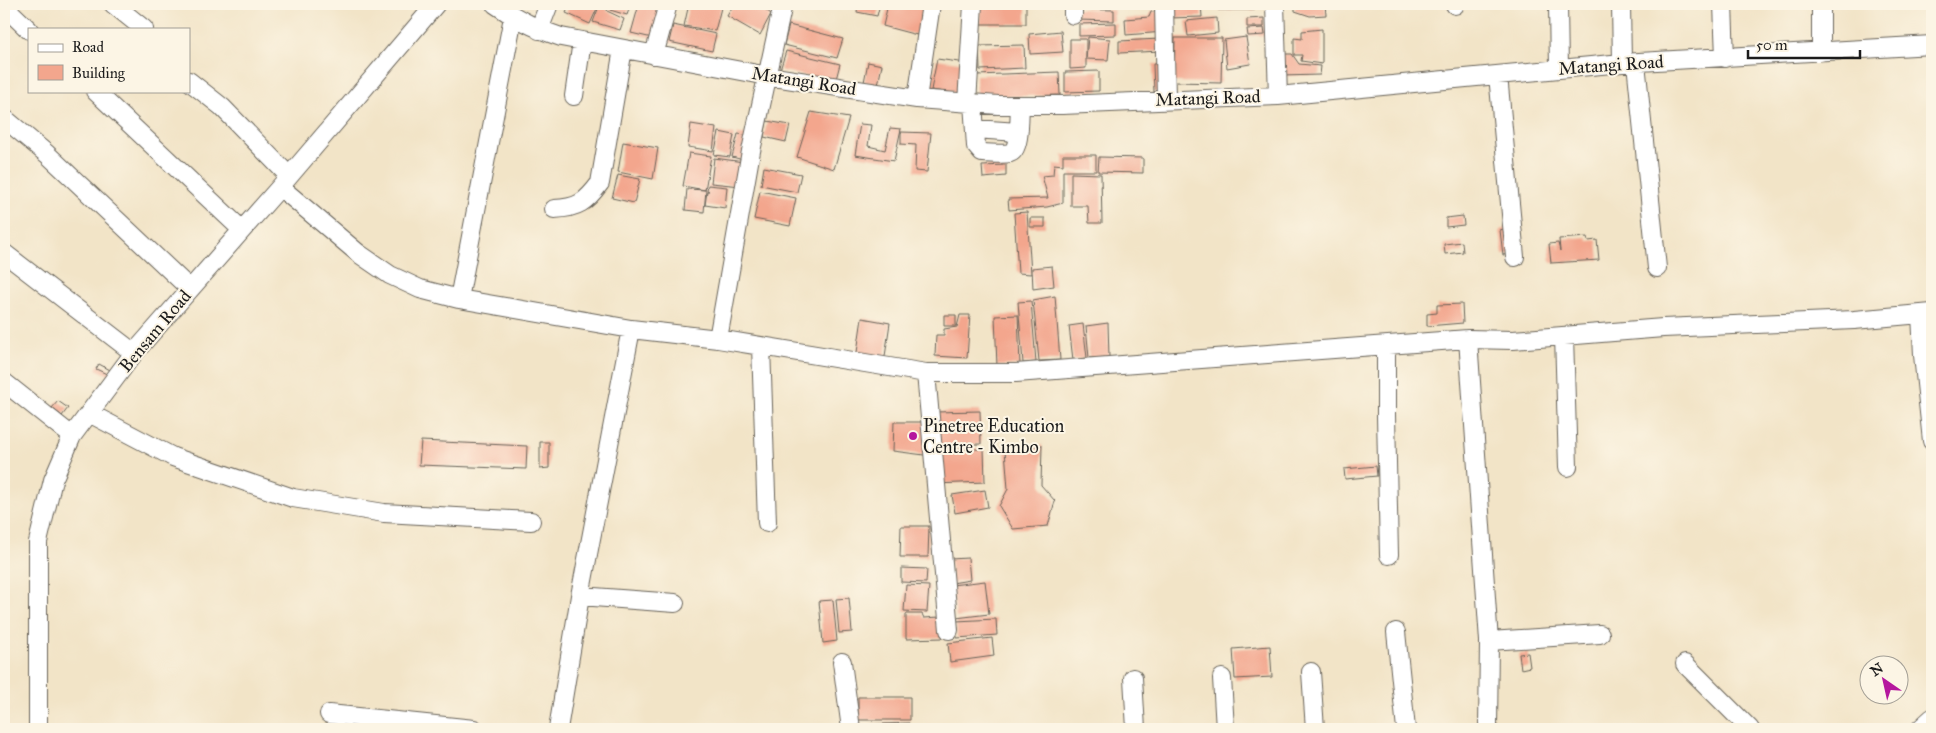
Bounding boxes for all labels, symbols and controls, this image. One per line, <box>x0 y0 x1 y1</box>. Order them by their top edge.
legend <box>28 28 190 92</box>
scale bar <box>1748 28 1861 60</box>
text: 50 m <box>1756 36 1788 54</box>
text: Road <box>72 38 104 56</box>
street label: Matangi Road <box>1558 50 1664 81</box>
street label: Matangi Road <box>750 62 858 101</box>
text: Building <box>72 64 126 82</box>
street label: Matangi Road <box>1155 85 1261 112</box>
street label: Bensam Road <box>114 285 196 377</box>
place label: Pinetree Education Centre - Kimbo <box>923 415 1065 458</box>
marker: Pinetree Education Centre - Kimbo <box>907 430 919 442</box>
north arrow <box>1858 656 1908 706</box>
text: N <box>1867 659 1887 680</box>

